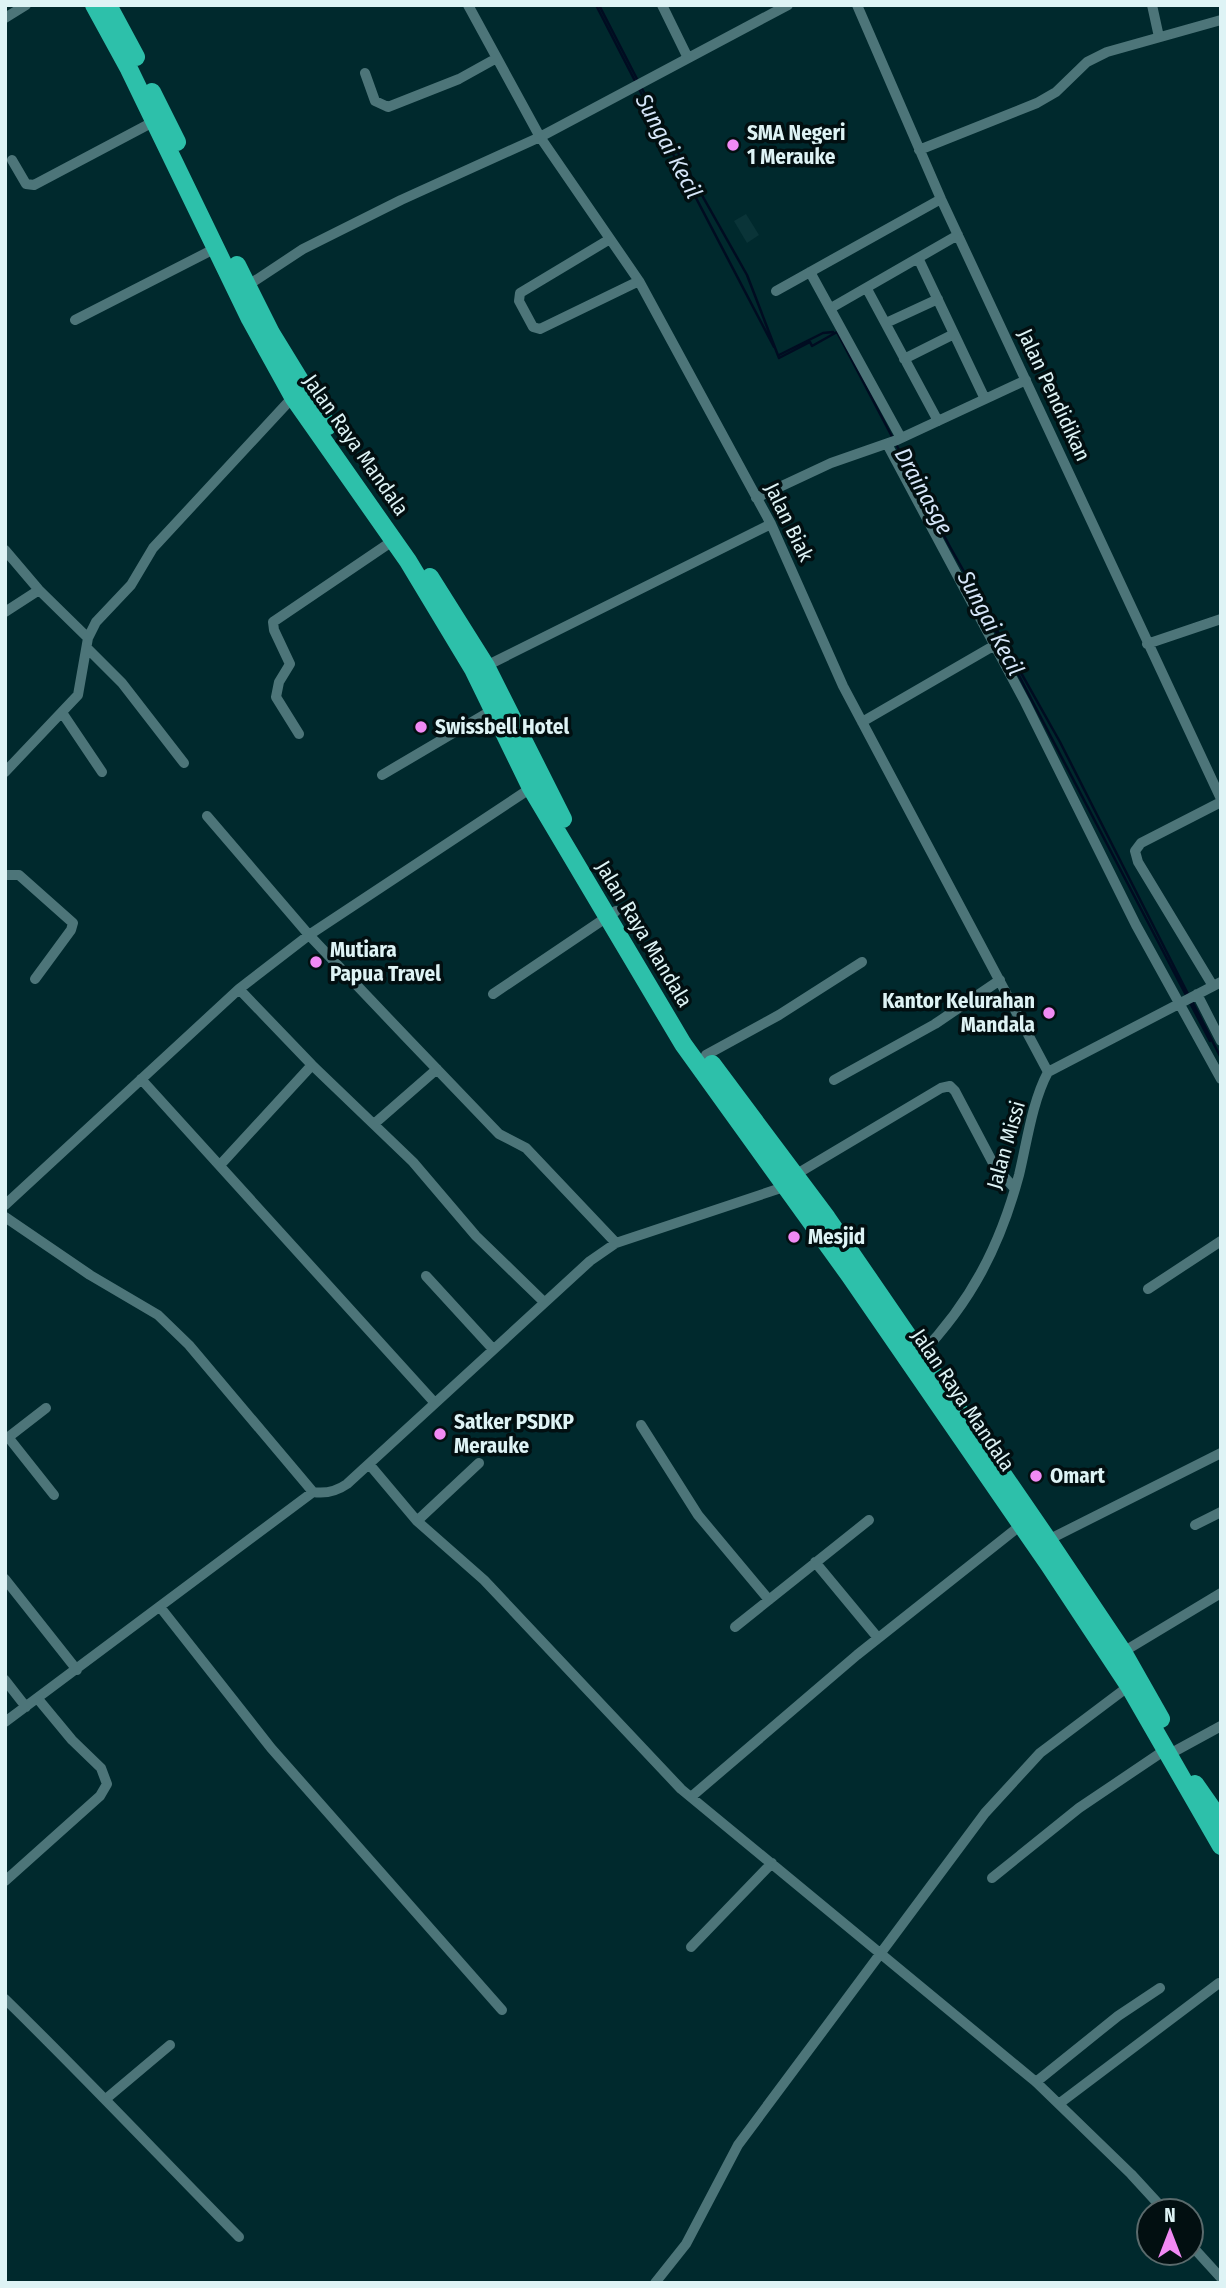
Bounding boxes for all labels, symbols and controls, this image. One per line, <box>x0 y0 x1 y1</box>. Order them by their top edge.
water label: Sungai Kecil <box>629 88 708 203</box>
place label: SMA Negeri 1 Merauke <box>747 120 846 170</box>
marker: SMA Negeri 1 Merauke <box>725 137 741 153</box>
street label: Jalan Pendidikan <box>1012 325 1096 465</box>
street label: Jalan Raya Mandala <box>298 369 414 521</box>
water label: Drainasge <box>889 443 959 539</box>
street label: Jalan Biak <box>759 478 819 566</box>
water label: Sungai Kecil <box>951 565 1030 680</box>
place label: Swissbell Hotel <box>435 714 569 740</box>
marker: Swissbell Hotel <box>413 719 429 735</box>
street label: Jalan Raya Mandala <box>590 856 698 1012</box>
place label: Mutiara Papua Travel <box>330 937 441 987</box>
marker: Mutiara Papua Travel <box>308 954 324 970</box>
place label: Kantor Kelurahan Mandala <box>882 988 1035 1038</box>
marker: Kantor Kelurahan Mandala <box>1041 1005 1057 1021</box>
street label: Jalan Missi <box>981 1098 1031 1192</box>
place label: Mesjid <box>808 1224 865 1250</box>
marker: Mesjid <box>786 1229 802 1245</box>
street label: Jalan Raya Mandala <box>906 1324 1020 1476</box>
place label: Satker PSDKP Merauke <box>454 1409 575 1459</box>
marker: Satker PSDKP Merauke <box>432 1426 448 1442</box>
place label: Omart <box>1050 1463 1105 1489</box>
marker: Omart <box>1028 1468 1044 1484</box>
north arrow <box>1135 2197 1205 2267</box>
text: N <box>1164 2204 1176 2227</box>

